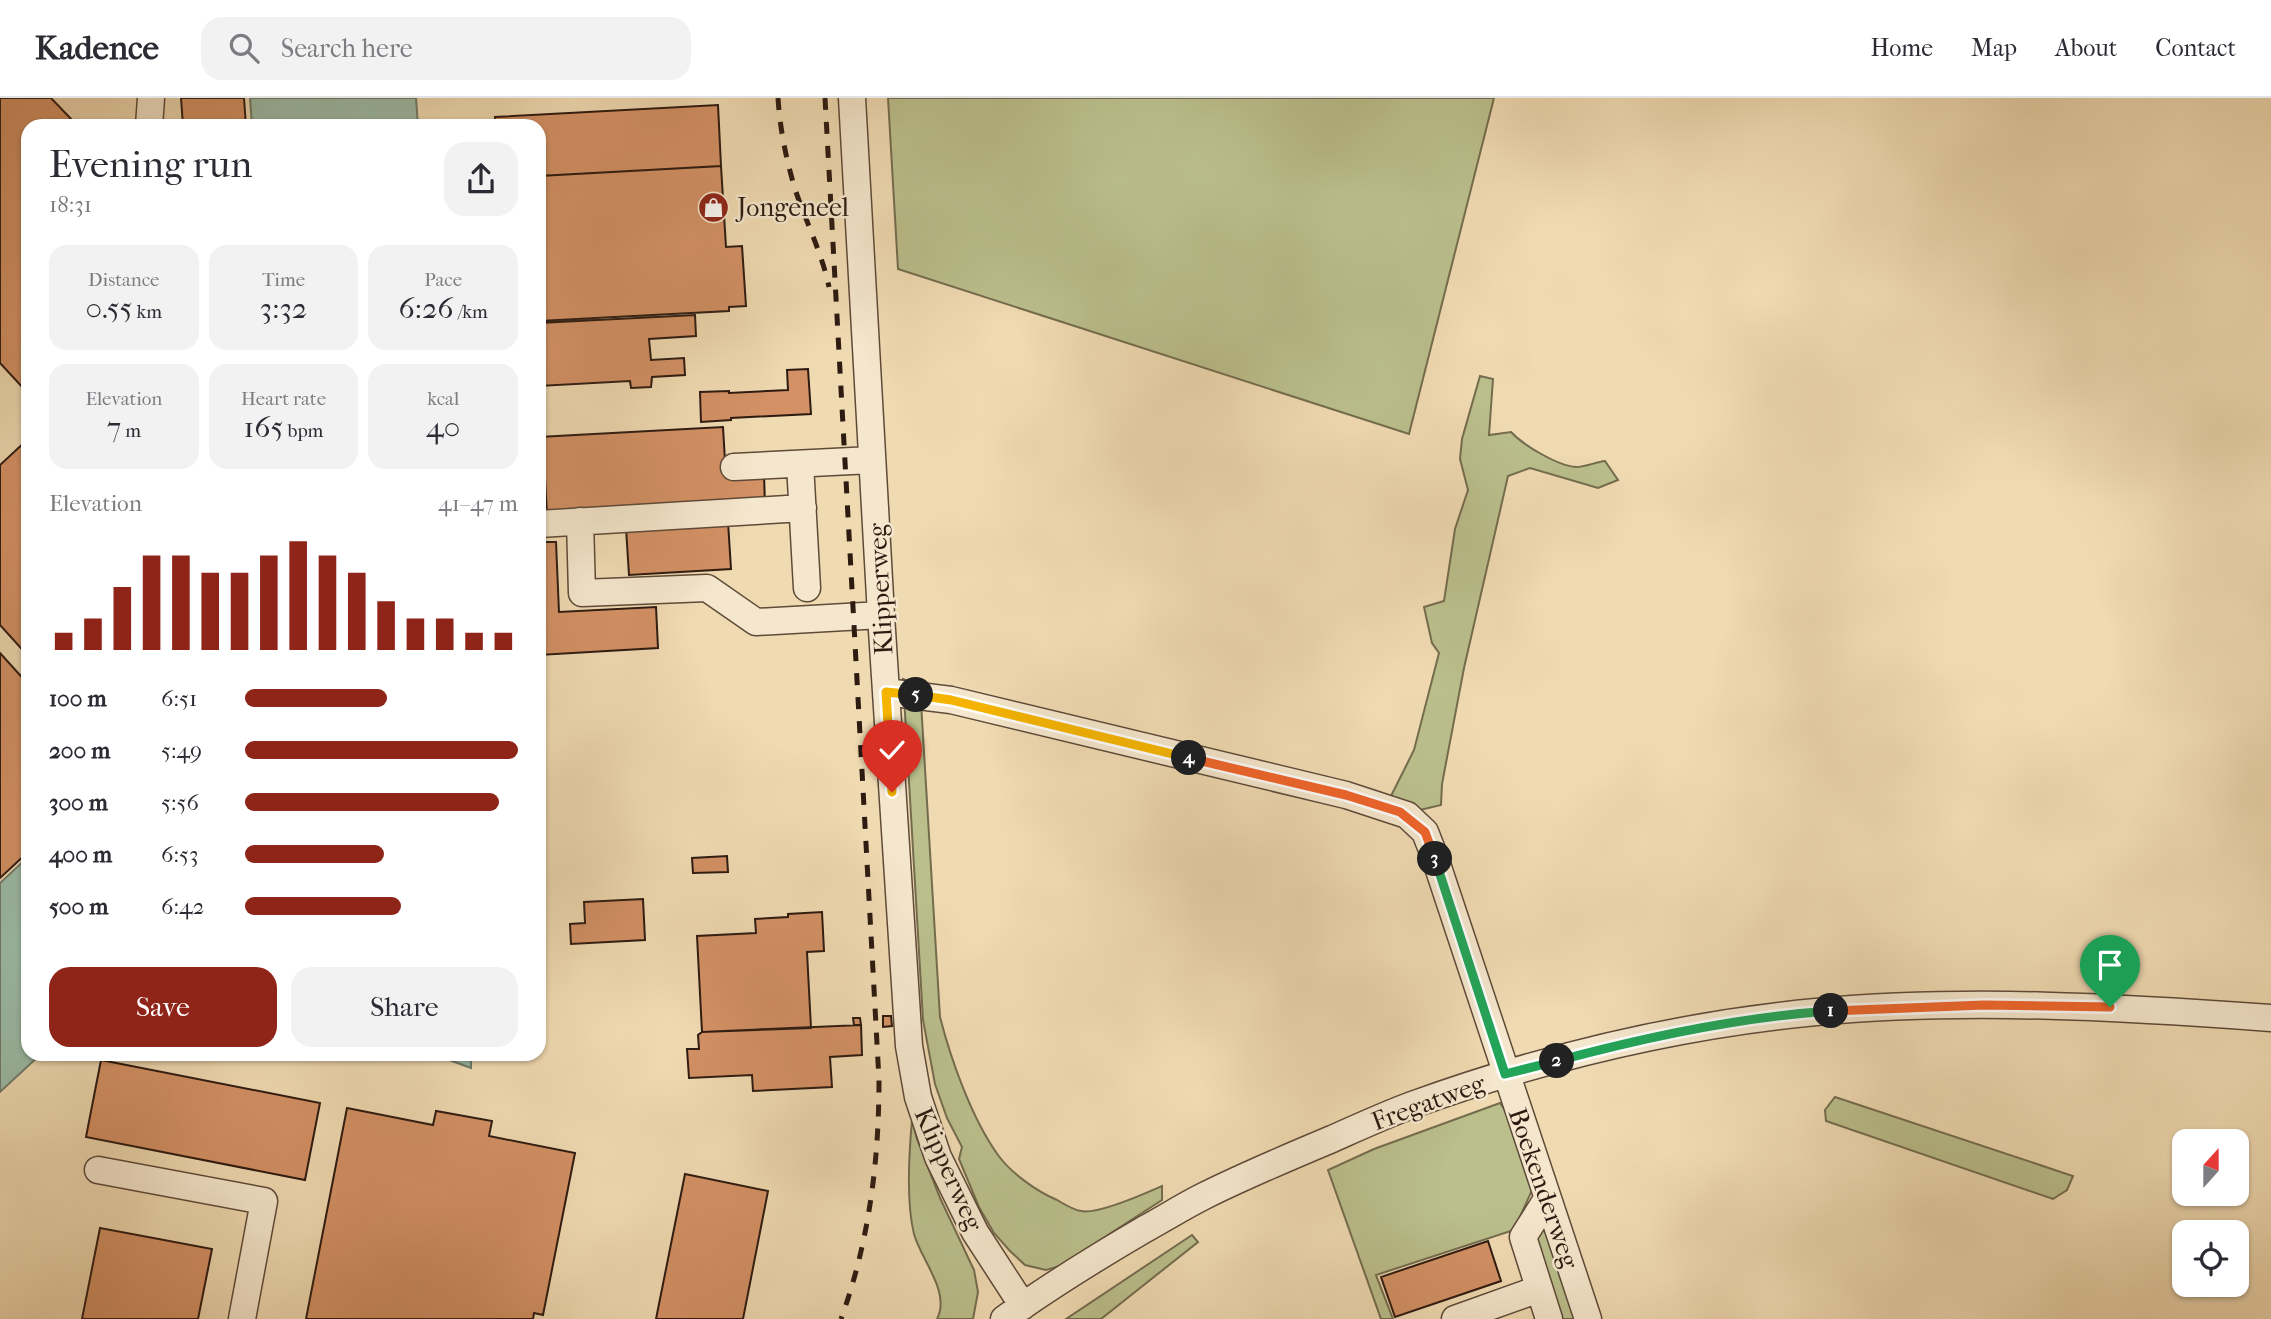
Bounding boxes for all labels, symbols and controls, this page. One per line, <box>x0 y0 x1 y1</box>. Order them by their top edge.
search box <box>201 17 691 80</box>
text: Kadence <box>35 29 159 68</box>
icon: search <box>225 29 263 67</box>
text: Search here <box>281 33 413 64</box>
text: Home <box>1871 34 1933 62</box>
text: Map <box>1971 34 2017 62</box>
text: About <box>2055 34 2117 62</box>
text: Contact <box>2155 34 2236 62</box>
text: Evening run <box>49 142 252 187</box>
button: share <box>444 142 518 216</box>
shop icon: Jongeneel <box>697 190 731 224</box>
text: 18:31 <box>49 191 92 218</box>
place label: Jongeneel <box>735 192 849 223</box>
text: Distance <box>88 269 160 291</box>
text: Time <box>262 269 305 291</box>
text: Pace <box>424 269 462 291</box>
text: 0.55 <box>86 291 132 326</box>
text: 3:32 <box>260 291 307 326</box>
text: 6:26 <box>398 291 454 326</box>
text: km <box>132 301 162 323</box>
text: /km <box>454 301 488 323</box>
text: Elevation <box>85 388 162 410</box>
text: Heart rate <box>241 388 326 410</box>
text: kcal <box>427 388 459 410</box>
text: 7 <box>107 410 121 445</box>
text: 165 <box>244 410 283 445</box>
text: 40 <box>426 410 460 445</box>
text: m <box>121 420 141 442</box>
text: bpm <box>283 420 323 442</box>
text: Elevation <box>49 490 142 517</box>
text: 41–47 m <box>438 490 518 517</box>
street label: Klipperweg <box>862 521 899 656</box>
pin: 5 <box>898 678 934 712</box>
text: 5 <box>911 683 920 705</box>
text: 100 m <box>49 685 107 712</box>
text: 6:51 <box>161 685 197 712</box>
pin <box>862 720 922 792</box>
icon: check <box>873 731 911 769</box>
text: 200 m <box>49 737 110 764</box>
text: 5:49 <box>161 737 202 764</box>
pin: 4 <box>1172 740 1206 776</box>
text: 4 <box>1183 746 1194 768</box>
text: 300 m <box>49 789 108 816</box>
text: 5:56 <box>161 789 199 816</box>
text: 400 m <box>49 841 112 868</box>
text: 6:53 <box>161 841 198 868</box>
pin: 3 <box>1418 842 1452 876</box>
text: 3 <box>1431 847 1438 869</box>
text: 500 m <box>49 893 108 920</box>
text: 6:42 <box>161 893 204 920</box>
pin <box>2080 935 2140 1007</box>
icon: arrive <box>2091 946 2129 984</box>
button: Save <box>49 967 277 1047</box>
button: Share <box>291 967 518 1047</box>
pin: 1 <box>1814 993 1848 1028</box>
text: 1 <box>1827 999 1834 1021</box>
pin: 2 <box>1540 1044 1574 1079</box>
text: 2 <box>1552 1049 1561 1071</box>
street label: Fregatweg <box>1367 1067 1490 1137</box>
street label: Klipperweg <box>908 1103 990 1237</box>
street label: Boekenderweg <box>1502 1104 1586 1273</box>
north arrow <box>2172 1129 2249 1206</box>
map controls <box>2172 1129 2249 1297</box>
button: locate <box>2172 1220 2249 1297</box>

